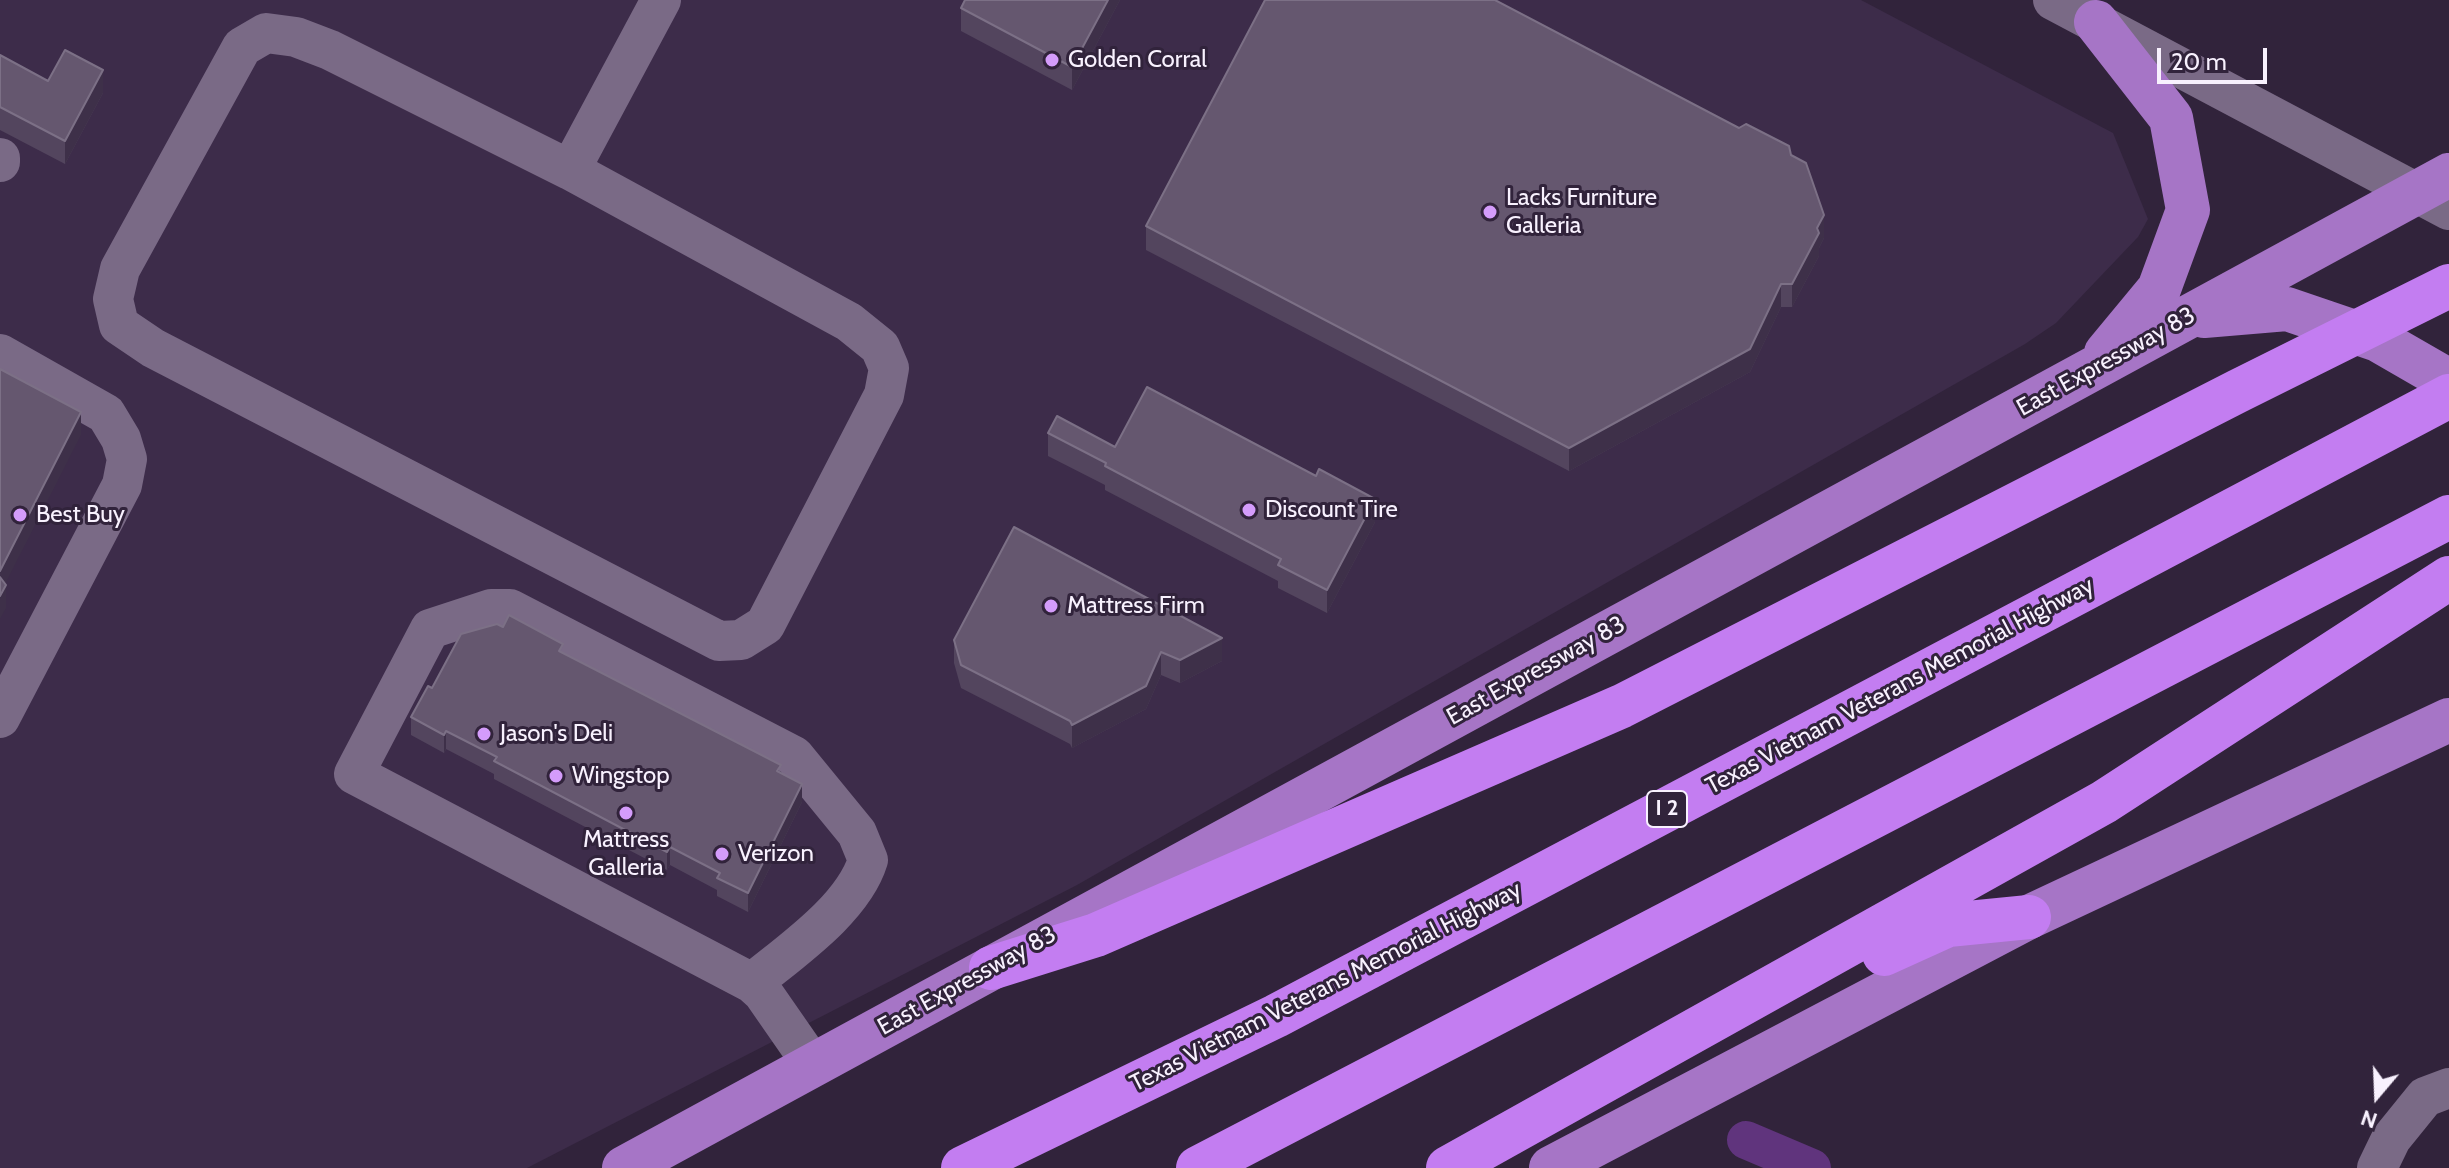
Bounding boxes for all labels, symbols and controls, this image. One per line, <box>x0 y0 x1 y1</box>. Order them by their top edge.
scale bar <box>2161 32 2271 82</box>
place label: Golden Corral <box>1068 46 1207 74</box>
text: 20 m <box>2171 47 2227 76</box>
marker: Golden Corral <box>1043 51 1061 69</box>
place label: Lacks Furniture Galleria <box>1506 184 1657 240</box>
marker: Lacks Furniture Galleria <box>1481 203 1499 221</box>
street label: East Expressway 83 <box>2012 301 2200 423</box>
place label: Discount Tire <box>1265 496 1398 524</box>
place label: Best Buy <box>36 501 125 529</box>
marker: Discount Tire <box>1240 501 1258 519</box>
marker: Best Buy <box>11 506 29 524</box>
street label: Texas Vietnam Veterans Memorial Highway <box>1701 571 2099 801</box>
place label: Mattress Firm <box>1067 592 1205 620</box>
marker: Mattress Firm <box>1042 597 1060 615</box>
street label: East Expressway 83 <box>1442 610 1630 732</box>
place label: Jason's Deli <box>500 720 613 748</box>
marker: Jason's Deli <box>475 725 493 743</box>
place label: Wingstop <box>572 762 670 790</box>
marker: Wingstop <box>547 767 565 785</box>
road number: I 2 <box>1647 791 1687 827</box>
marker: Mattress Galleria <box>617 804 635 822</box>
place label: Mattress Galleria <box>583 826 669 882</box>
place label: Verizon <box>738 840 814 868</box>
marker: Verizon <box>713 845 731 863</box>
street label: Texas Vietnam Veterans Memorial Highway <box>1126 875 1526 1099</box>
street label: East Expressway 83 <box>873 920 1061 1042</box>
north arrow <box>2337 1056 2417 1136</box>
text: N <box>2357 1104 2381 1134</box>

